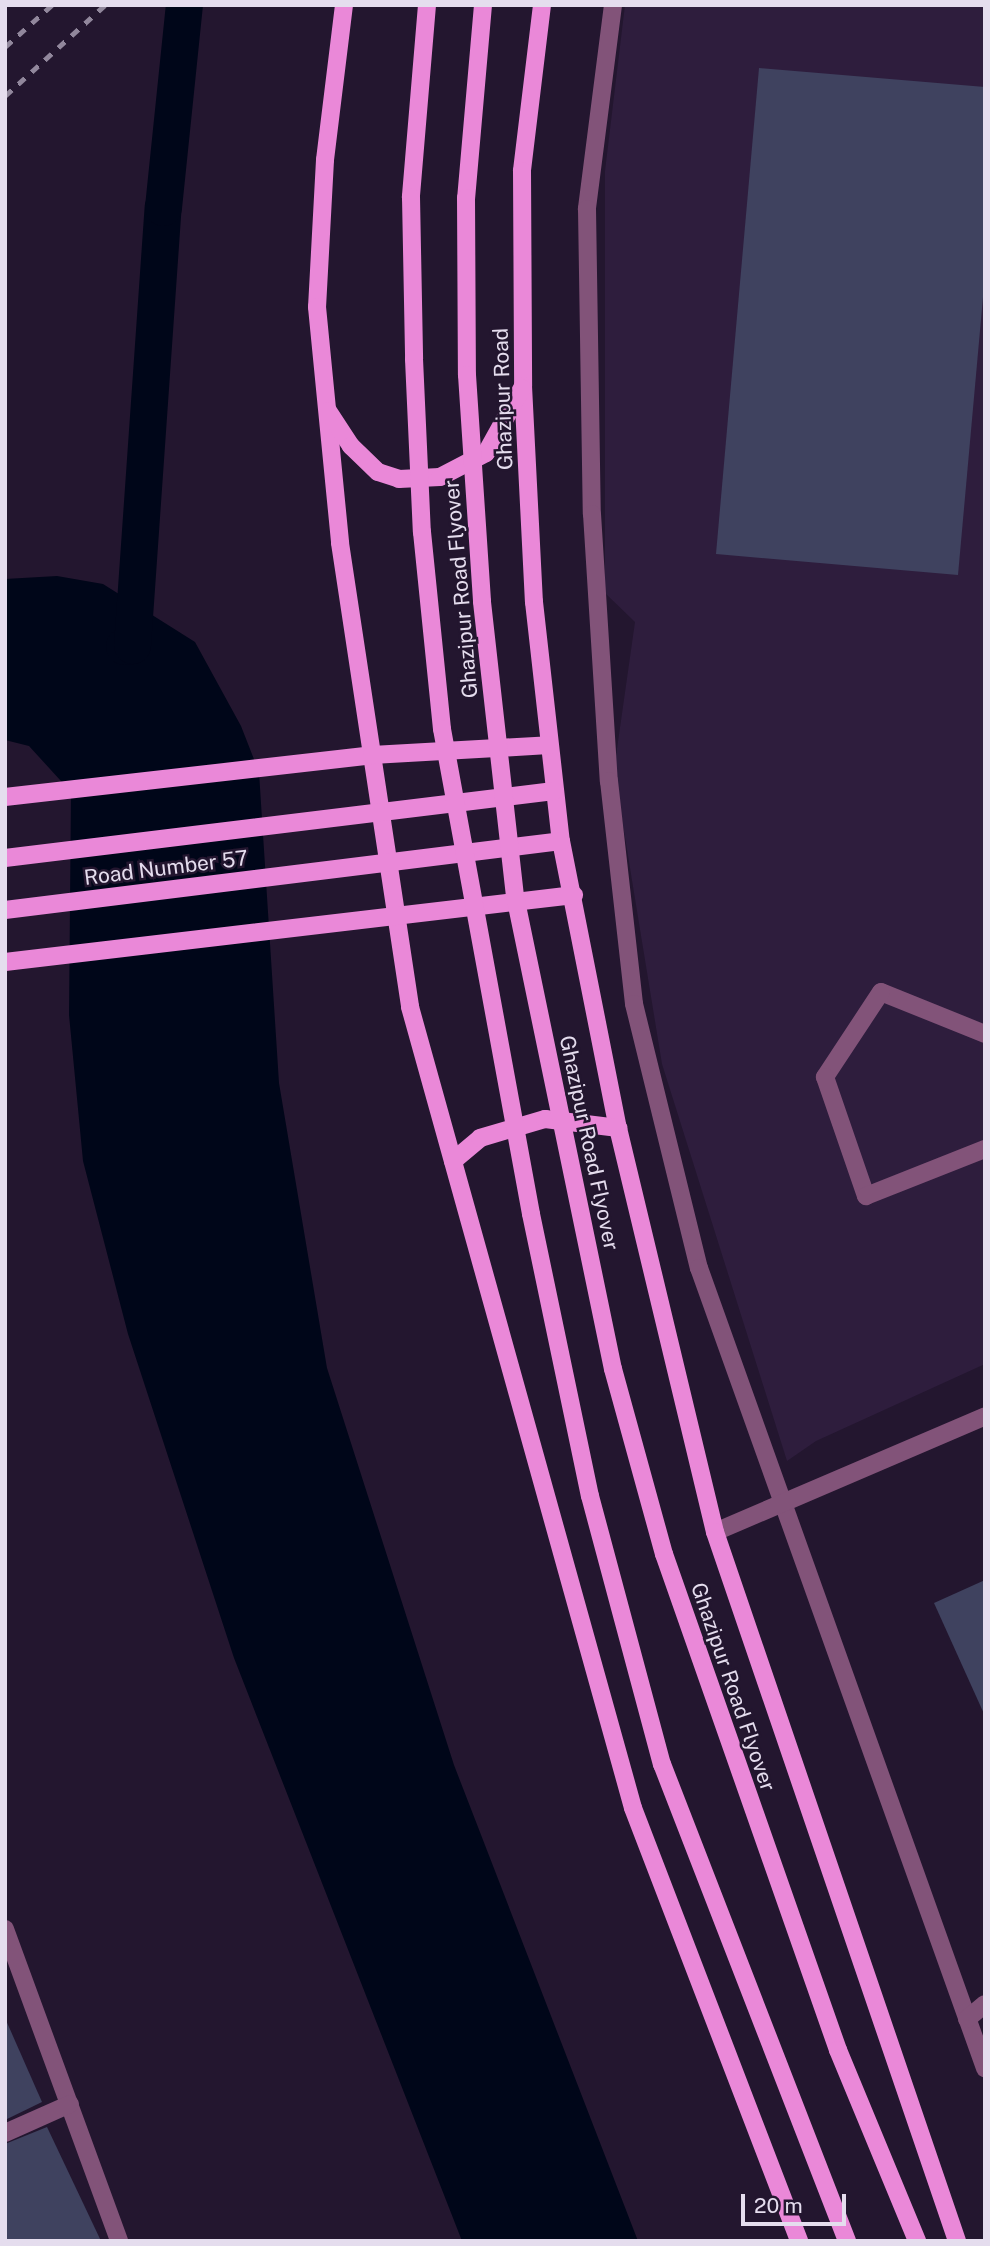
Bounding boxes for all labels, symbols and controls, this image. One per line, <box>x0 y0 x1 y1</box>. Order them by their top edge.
street label: Ghazipur Road <box>488 327 518 471</box>
street label: Ghazipur Road Flyover <box>439 479 483 699</box>
street label: Road Number 57 <box>83 845 249 891</box>
street label: Ghazipur Road Flyover <box>554 1033 624 1253</box>
street label: Ghazipur Road Flyover <box>685 1579 781 1795</box>
scale bar <box>745 2180 850 2224</box>
text: 20 m <box>754 2193 803 2218</box>

